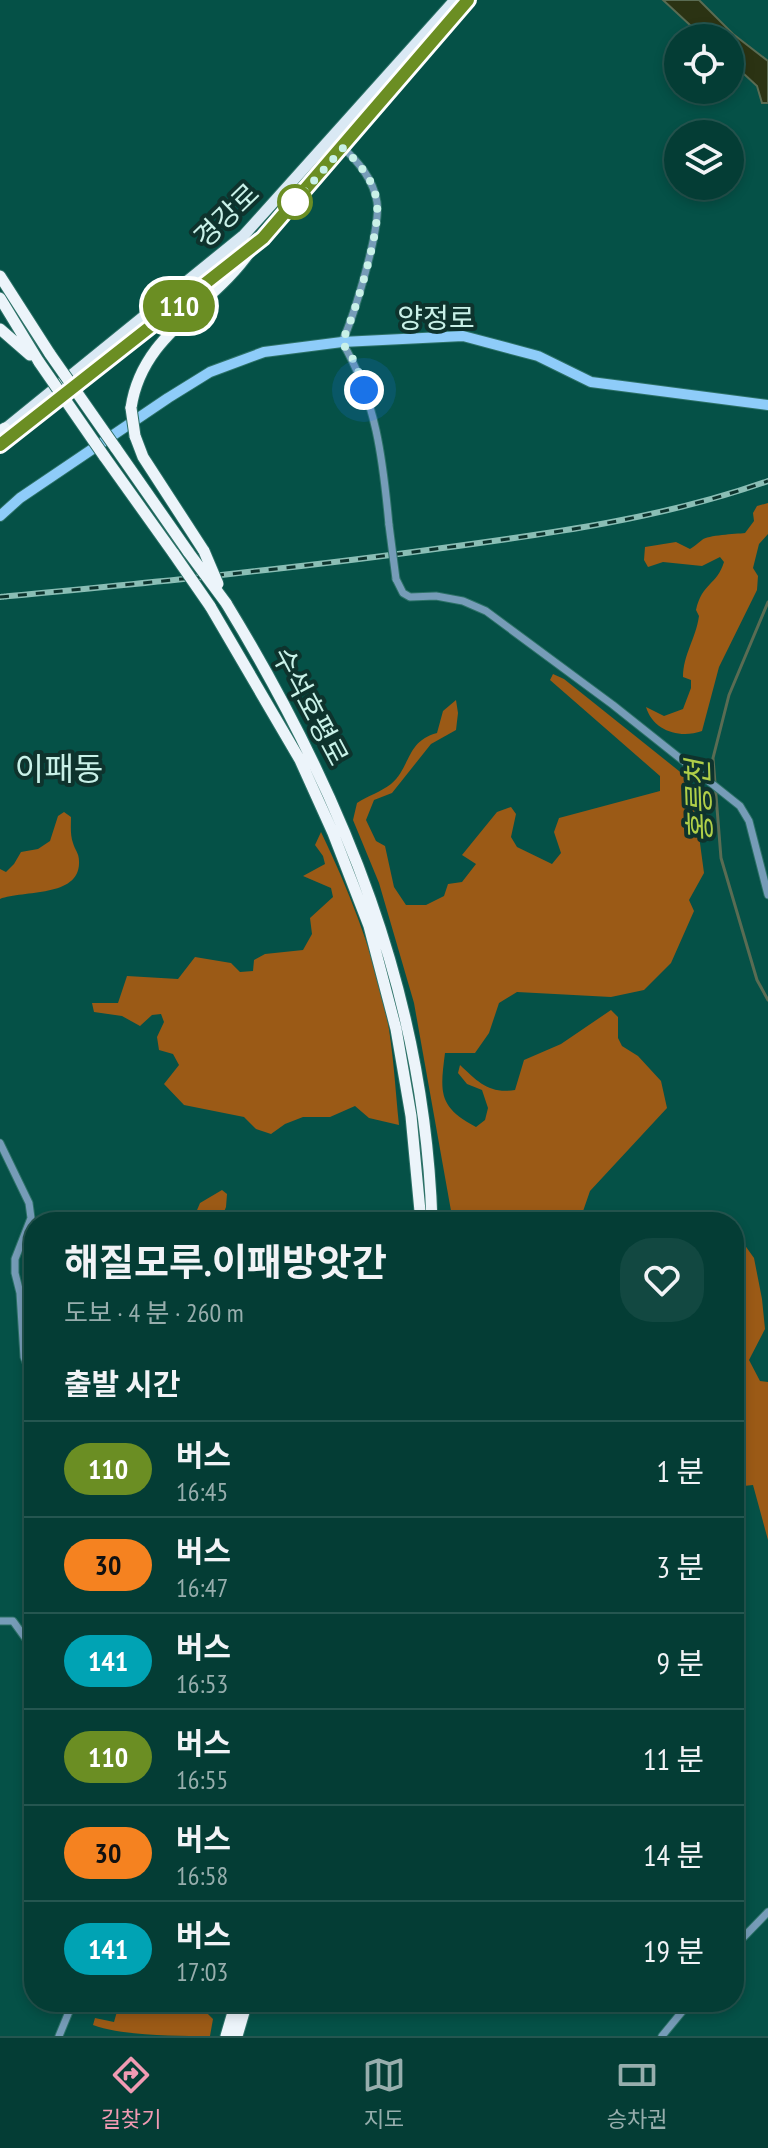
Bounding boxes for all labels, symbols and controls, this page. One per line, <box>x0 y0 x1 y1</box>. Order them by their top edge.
map controls <box>664 24 744 200</box>
button: locate <box>664 24 744 104</box>
button: layers <box>664 120 744 200</box>
street label: 경강로 <box>185 175 267 255</box>
unlabelled marker <box>278 185 312 219</box>
line badge: 110 <box>133 280 225 332</box>
text: 110 <box>159 287 199 324</box>
street label: 양정로 <box>397 299 475 336</box>
your location <box>344 370 384 410</box>
street label: 수석호평로 <box>264 640 358 772</box>
district label: 이패동 <box>15 747 103 789</box>
water label: 홍릉천 <box>677 756 719 843</box>
text: 해질모루.이패방앗간 <box>64 1237 387 1286</box>
button: heart <box>620 1238 704 1322</box>
text: 도보 · 4 분 · 260 m <box>64 1296 244 1329</box>
text: 출발 시간 <box>64 1364 181 1403</box>
text: 버스 <box>176 1435 231 1474</box>
text: 110 <box>88 1450 128 1487</box>
text: 1 분 <box>657 1451 704 1490</box>
text: 16:45 <box>176 1475 228 1508</box>
text: 버스 <box>176 1531 231 1570</box>
text: 30 <box>95 1546 121 1583</box>
text: 3 분 <box>657 1547 704 1586</box>
text: 16:47 <box>176 1571 228 1604</box>
text: 버스 <box>176 1627 231 1666</box>
text: 141 <box>88 1642 128 1679</box>
text: 9 분 <box>657 1643 704 1682</box>
text: 16:53 <box>176 1667 228 1700</box>
text: 버스 <box>176 1723 231 1762</box>
text: 110 <box>88 1738 128 1775</box>
text: 11 분 <box>643 1739 704 1778</box>
text: 16:55 <box>176 1763 228 1796</box>
text: 버스 <box>176 1819 231 1858</box>
text: 30 <box>95 1834 121 1871</box>
text: 14 분 <box>643 1835 704 1874</box>
text: 16:58 <box>176 1859 228 1892</box>
text: 버스 <box>176 1915 231 1954</box>
text: 141 <box>88 1930 128 1967</box>
text: 19 분 <box>643 1931 704 1970</box>
text: 17:03 <box>176 1955 228 1988</box>
tab: 길찾기 <box>100 2053 161 2133</box>
tab: 지도 <box>362 2053 406 2133</box>
tab: 승차권 <box>607 2053 668 2133</box>

